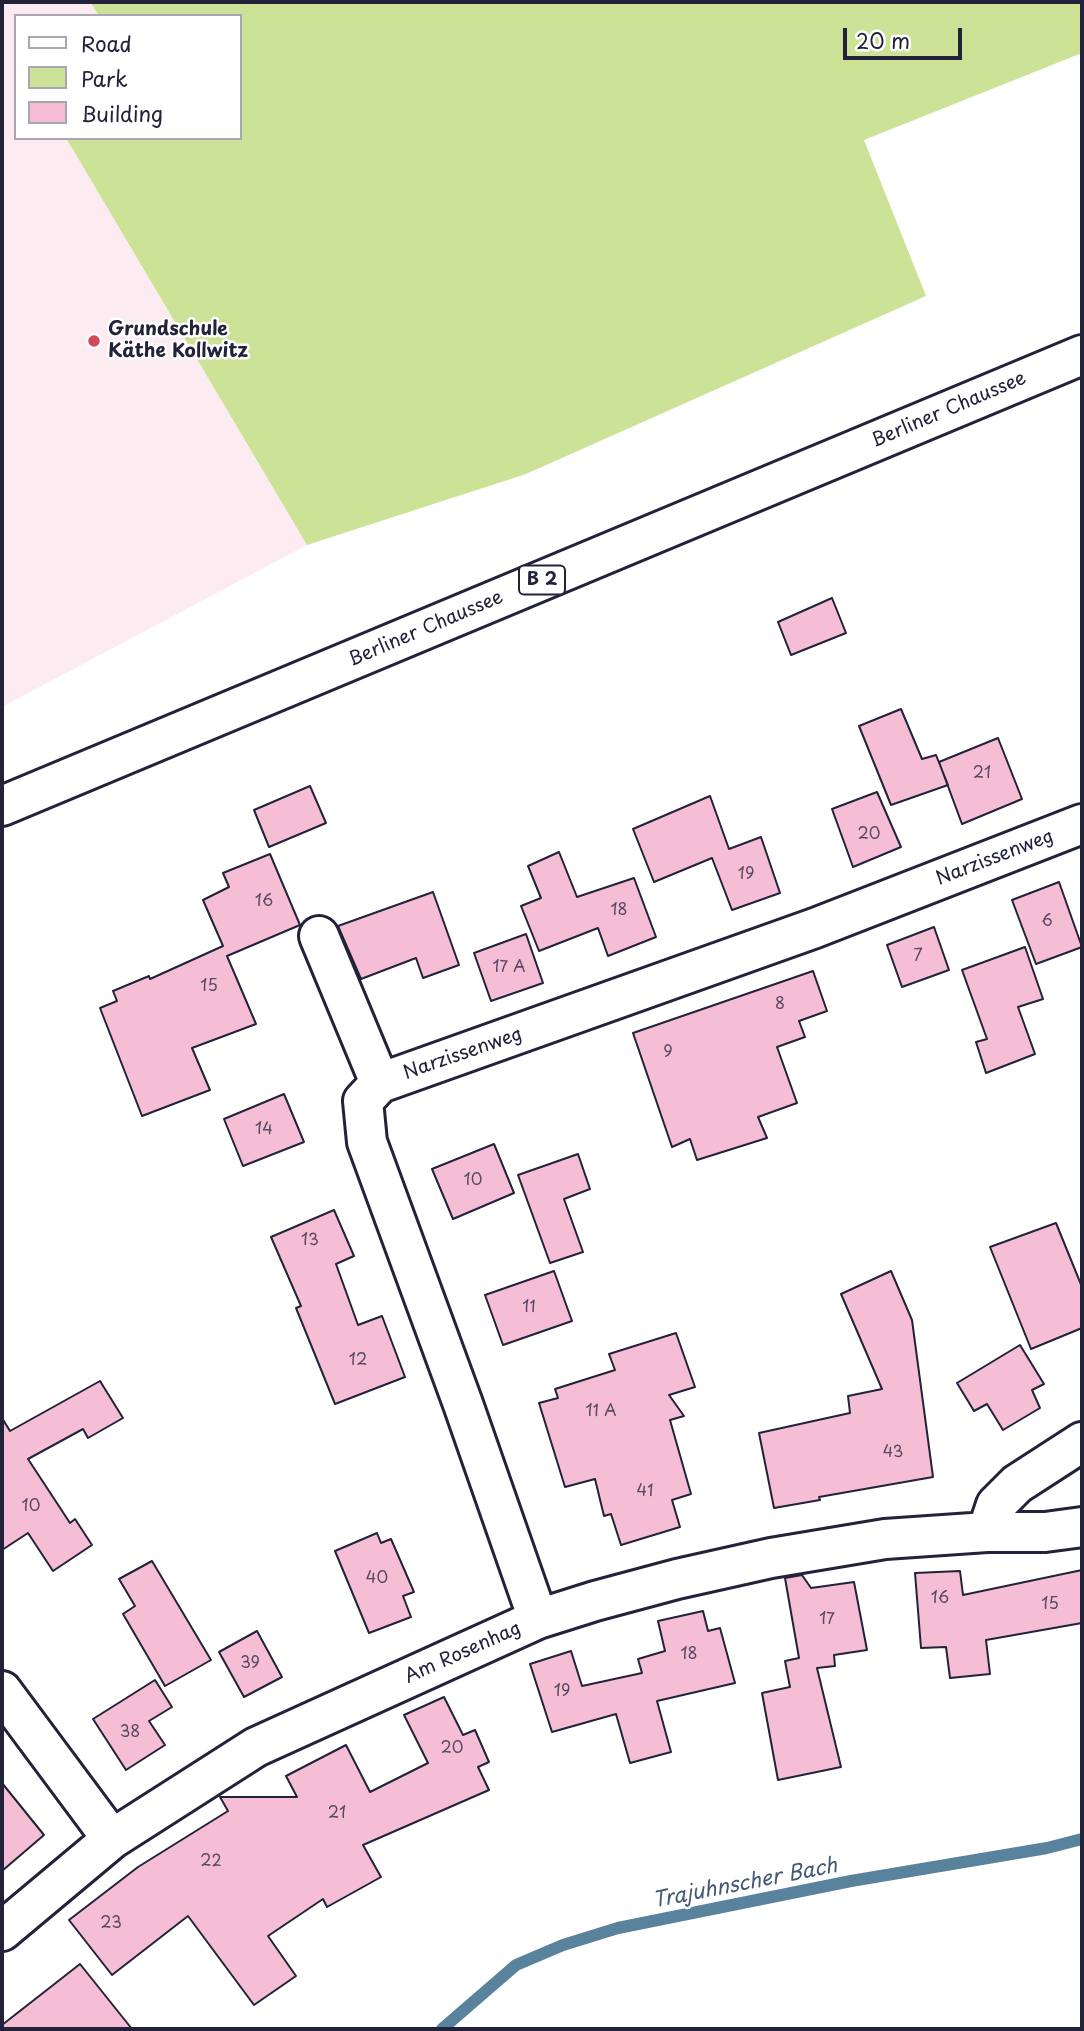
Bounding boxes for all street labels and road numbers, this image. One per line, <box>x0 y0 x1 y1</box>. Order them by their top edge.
street label: Berliner Chaussee <box>868 367 1030 453</box>
road number: B 2 <box>519 566 565 594</box>
street label: Berliner Chaussee <box>345 586 507 672</box>
street label: Narzissenweg <box>933 825 1057 891</box>
street label: Narzissenweg <box>401 1023 525 1085</box>
street label: Am Rosenhag <box>401 1617 525 1689</box>

